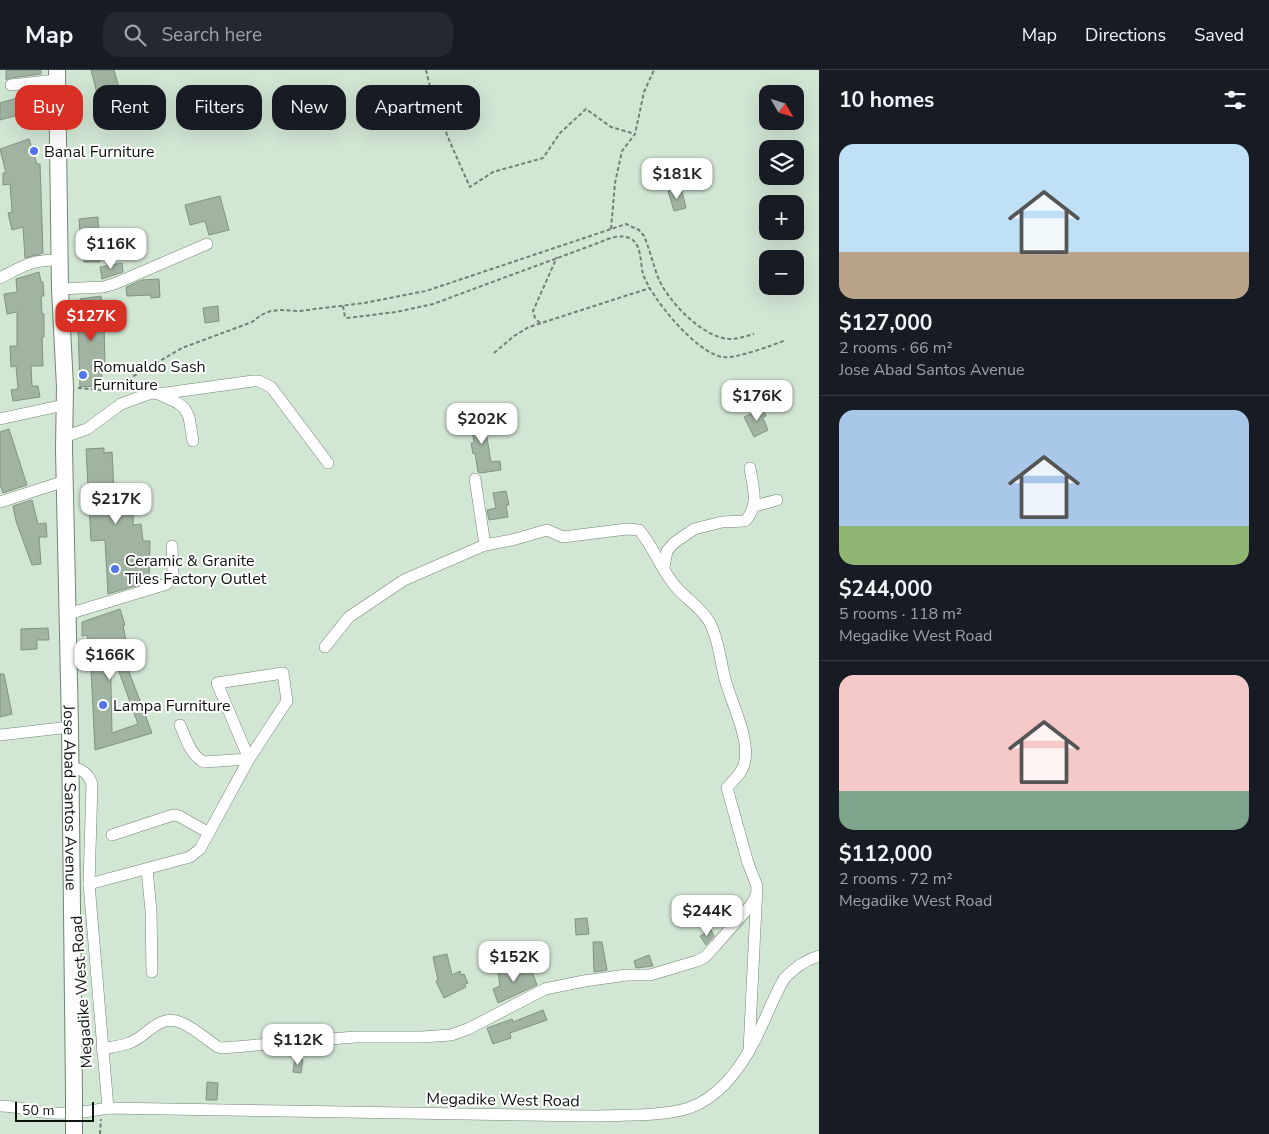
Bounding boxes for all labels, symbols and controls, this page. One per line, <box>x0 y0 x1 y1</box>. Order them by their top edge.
search box <box>103 12 453 57</box>
text: Map <box>25 19 73 51</box>
icon: search <box>121 21 149 49</box>
text: Search here <box>161 22 262 48</box>
text: Map <box>1022 23 1057 47</box>
text: Directions <box>1085 23 1166 47</box>
text: Saved <box>1194 23 1244 47</box>
chip: Buy <box>15 85 83 130</box>
chip: Rent <box>93 85 166 130</box>
chip: Filters <box>176 85 262 130</box>
chip: New <box>272 85 346 130</box>
chip: Apartment <box>356 85 480 130</box>
north arrow <box>759 85 804 130</box>
map controls <box>759 85 804 295</box>
text: 10 homes <box>839 86 934 114</box>
icon: filters <box>1221 86 1249 114</box>
button: layers <box>759 140 804 185</box>
place label: Banal Furniture <box>44 141 155 163</box>
marker: Banal Furniture <box>28 145 40 157</box>
pin: $181K <box>642 158 712 200</box>
text: $181K <box>652 163 702 185</box>
icon: home <box>999 177 1089 267</box>
button: + <box>759 195 804 240</box>
pin: $116K <box>76 228 146 270</box>
text: $116K <box>86 233 136 255</box>
button: − <box>759 250 804 295</box>
pin: $127K <box>56 300 126 342</box>
text: $127K <box>66 305 116 327</box>
text: $127,000 <box>839 309 932 337</box>
text: 2 rooms · 66 m² <box>839 337 952 359</box>
place label: Romualdo Sash Furniture <box>93 356 206 396</box>
text: Jose Abad Santos Avenue <box>839 359 1024 381</box>
marker: Romualdo Sash Furniture <box>77 369 89 381</box>
pin: $176K <box>722 380 792 422</box>
text: $176K <box>732 385 782 407</box>
pin: $202K <box>447 402 517 445</box>
text: $202K <box>457 408 507 430</box>
icon: home <box>999 442 1089 532</box>
pin: $217K <box>81 482 151 525</box>
text: $217K <box>91 488 141 510</box>
place label: Ceramic & Granite Tiles Factory Outlet <box>125 550 267 590</box>
marker: Ceramic & Granite Tiles Factory Outlet <box>109 563 121 575</box>
text: $244,000 <box>839 575 932 603</box>
text: 5 rooms · 118 m² <box>839 603 962 625</box>
text: Megadike West Road <box>839 625 992 647</box>
pin: $166K <box>75 638 145 681</box>
text: $166K <box>85 644 135 666</box>
place label: Lampa Furniture <box>113 695 231 717</box>
marker: Lampa Furniture <box>97 699 109 711</box>
street label: Jose Abad Santos Avenue <box>58 704 82 891</box>
icon: home <box>999 707 1089 797</box>
text: $112,000 <box>839 840 932 868</box>
text: 2 rooms · 72 m² <box>839 868 952 890</box>
text: Megadike West Road <box>839 890 992 912</box>
pin: $244K <box>672 894 742 937</box>
text: $244K <box>682 900 732 922</box>
street label: Megadike West Road <box>66 915 98 1069</box>
pin: $152K <box>479 940 549 983</box>
text: $152K <box>489 946 539 968</box>
pin: $112K <box>263 1024 333 1066</box>
text: $112K <box>273 1029 323 1051</box>
street label: Megadike West Road <box>426 1088 580 1112</box>
scale bar <box>15 1099 94 1122</box>
text: 50 m <box>22 1101 54 1120</box>

